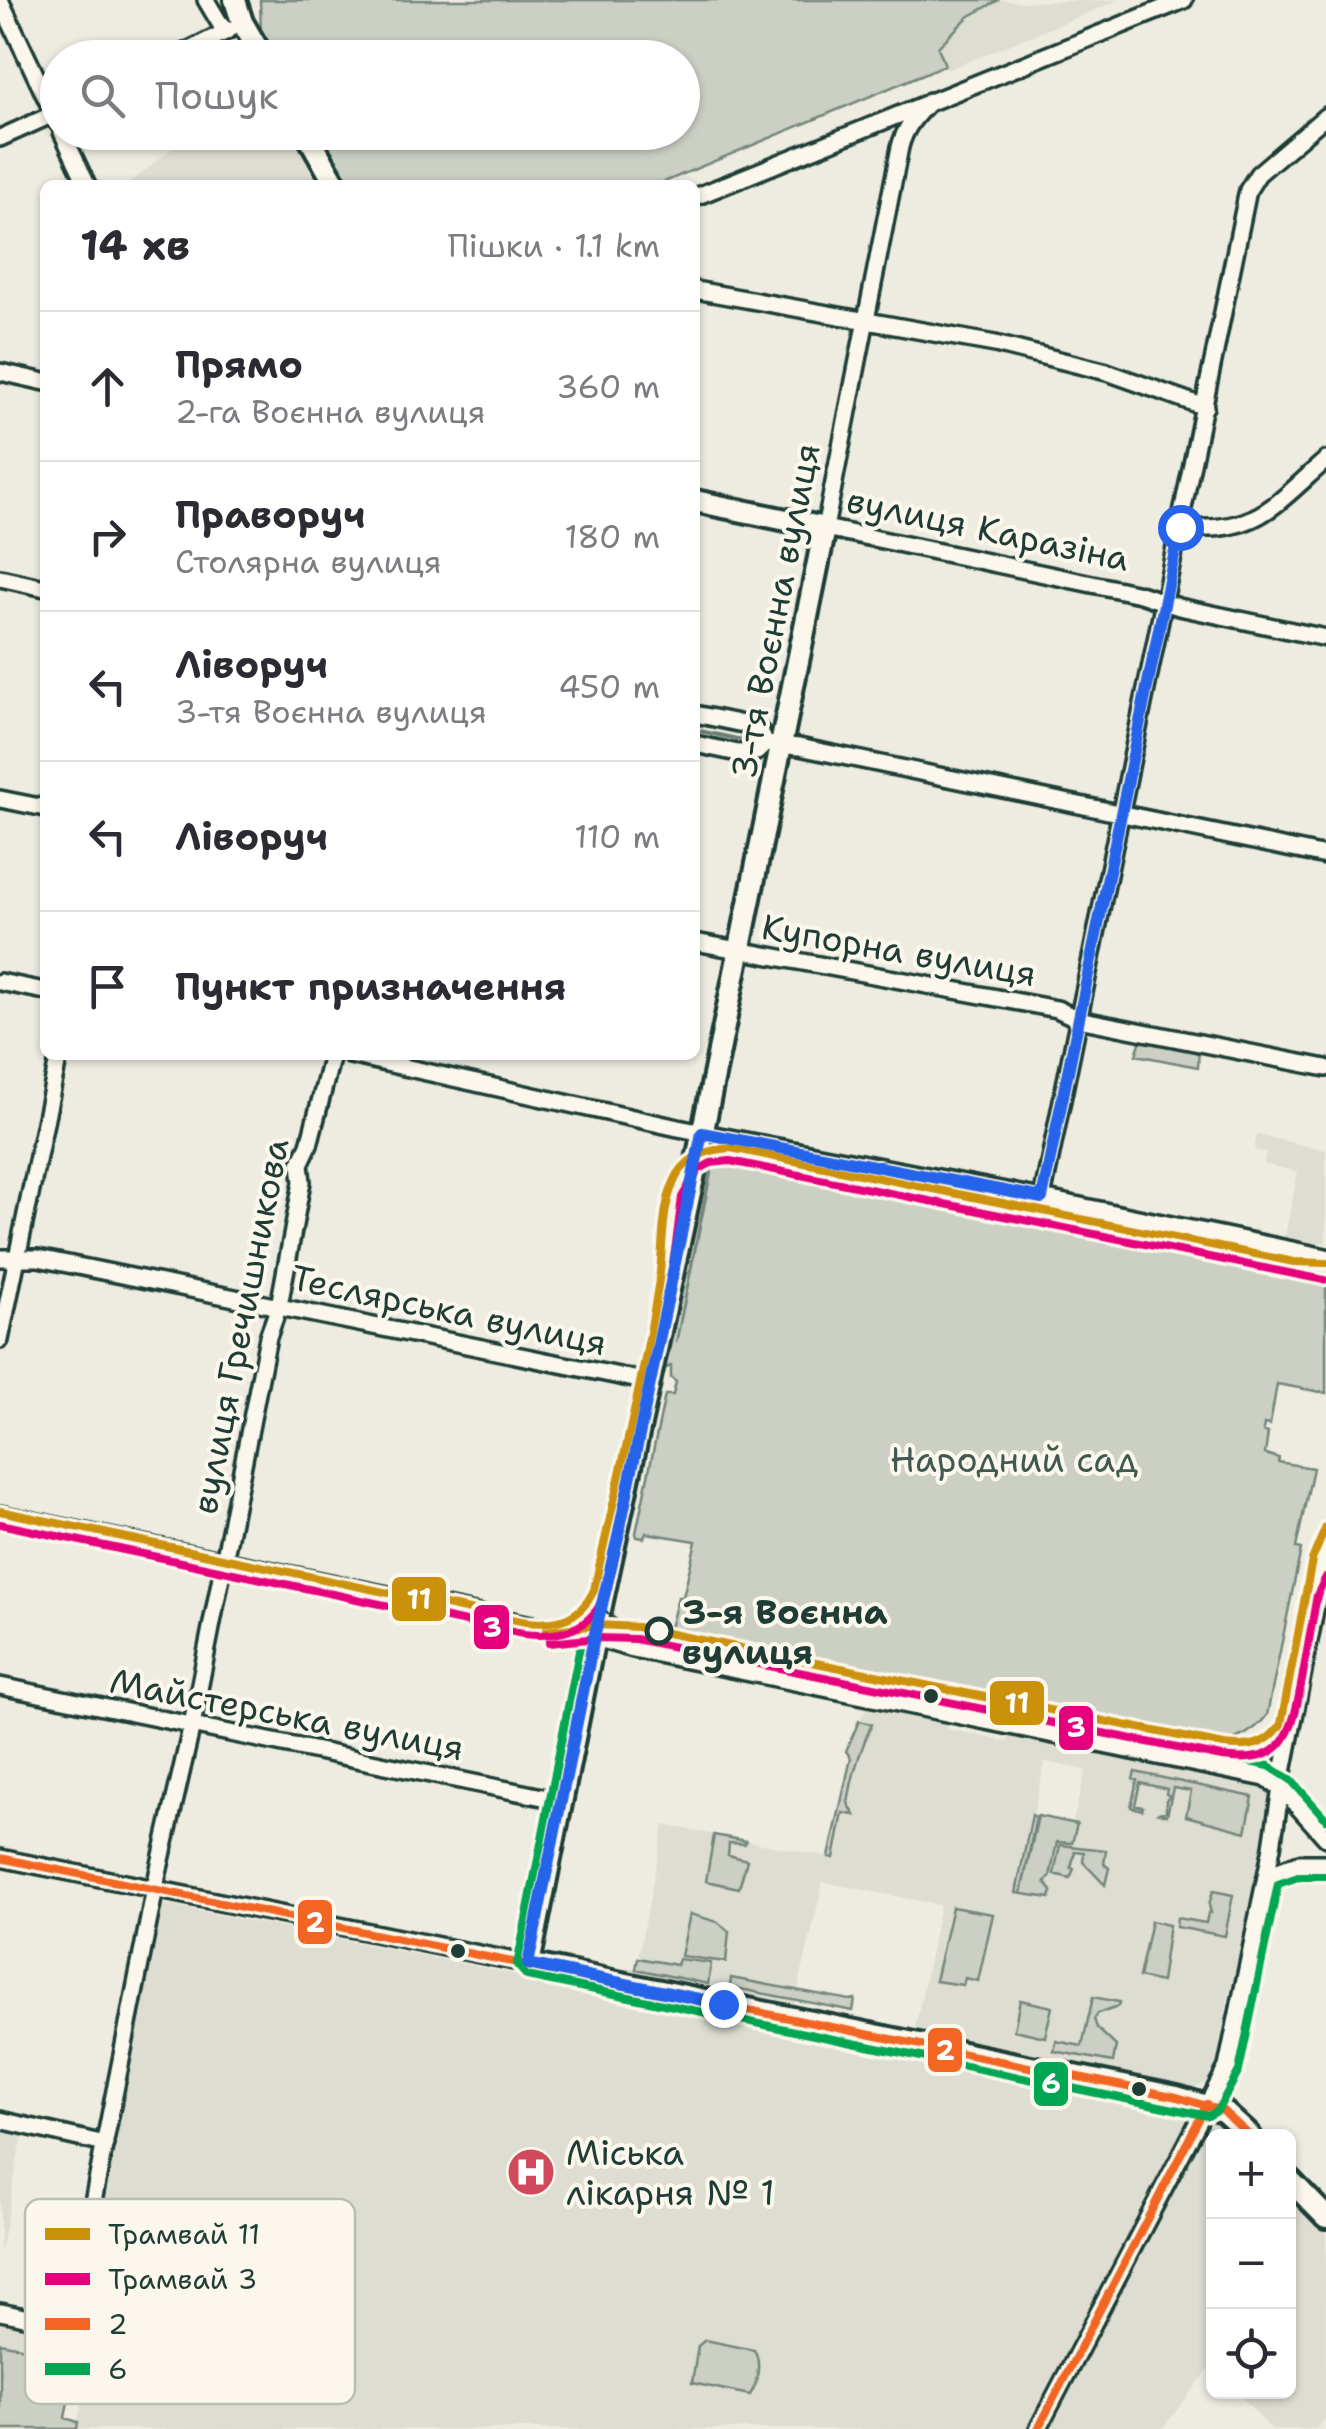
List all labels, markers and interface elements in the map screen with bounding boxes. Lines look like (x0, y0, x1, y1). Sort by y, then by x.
search box (40, 40, 700, 150)
icon: search (75, 68, 130, 123)
text: Пошук (155, 70, 278, 121)
text: 14 хв (80, 217, 190, 273)
text: Пішки · 1.1 km (448, 224, 660, 267)
text: Прямо (175, 339, 303, 390)
icon: ahead (80, 359, 135, 414)
text: 360 m (556, 365, 660, 408)
text: 2-га Воєнна вулиця (175, 390, 486, 433)
street label: 3-тя Воєнна вулиця (719, 439, 831, 783)
street label: вулиця Каразіна (842, 476, 1134, 582)
text: Праворуч (175, 489, 365, 540)
route start (1158, 505, 1204, 551)
icon: right (80, 509, 135, 564)
text: 180 m (564, 515, 660, 558)
text: Столярна вулиця (175, 540, 442, 583)
text: Ліворуч (175, 639, 328, 690)
icon: left (80, 659, 135, 714)
text: 450 m (558, 665, 660, 708)
text: 3-тя Воєнна вулиця (175, 690, 487, 733)
icon: left (80, 809, 135, 864)
text: Ліворуч (175, 811, 328, 862)
text: 110 m (574, 815, 660, 858)
street label: Купорна вулиця (758, 903, 1040, 997)
icon: arrive (80, 959, 135, 1014)
text: Пункт призначення (175, 961, 566, 1012)
street label: вулиця Гречишникова (181, 1134, 300, 1518)
street label: Теслярська вулиця (287, 1254, 611, 1366)
park label: Народний сад (890, 1436, 1138, 1483)
line badge: 11 (390, 1575, 448, 1623)
text: 11 (407, 1580, 431, 1618)
place label: 3-я Воєнна вулиця (682, 1588, 888, 1675)
line badge: 3 (472, 1603, 511, 1651)
text: 3 (482, 1608, 502, 1646)
marker: 3-я Воєнна вулиця (646, 1618, 672, 1644)
street label: Майстерська вулиця (106, 1657, 468, 1771)
line badge: 11 (988, 1679, 1046, 1727)
text: 11 (1005, 1684, 1029, 1722)
unlabelled marker (921, 1686, 941, 1706)
line badge: 3 (1057, 1704, 1095, 1752)
text: 3 (1066, 1708, 1086, 1746)
line badge: 2 (296, 1898, 334, 1946)
text: 2 (305, 1903, 325, 1941)
unlabelled marker (448, 1941, 468, 1961)
route end (701, 1982, 747, 2028)
line badge: 2 (926, 2026, 964, 2074)
text: 2 (935, 2031, 955, 2069)
line badge: 6 (1032, 2060, 1070, 2108)
text: 6 (1041, 2064, 1061, 2102)
unlabelled marker (1129, 2079, 1149, 2099)
place label: Міська лікарня № 1 (566, 2129, 775, 2216)
map controls (1206, 2129, 1296, 2399)
button: + (1206, 2129, 1296, 2219)
hospital icon: Міська лікарня № 1 (505, 2146, 557, 2198)
legend (25, 2199, 355, 2404)
text: Трамвай 11 (108, 2215, 260, 2253)
button: − (1206, 2219, 1296, 2309)
text: Трамвай 3 (108, 2260, 257, 2298)
text: 2 (108, 2305, 128, 2343)
button: locate (1206, 2309, 1296, 2399)
text: 6 (108, 2350, 128, 2388)

